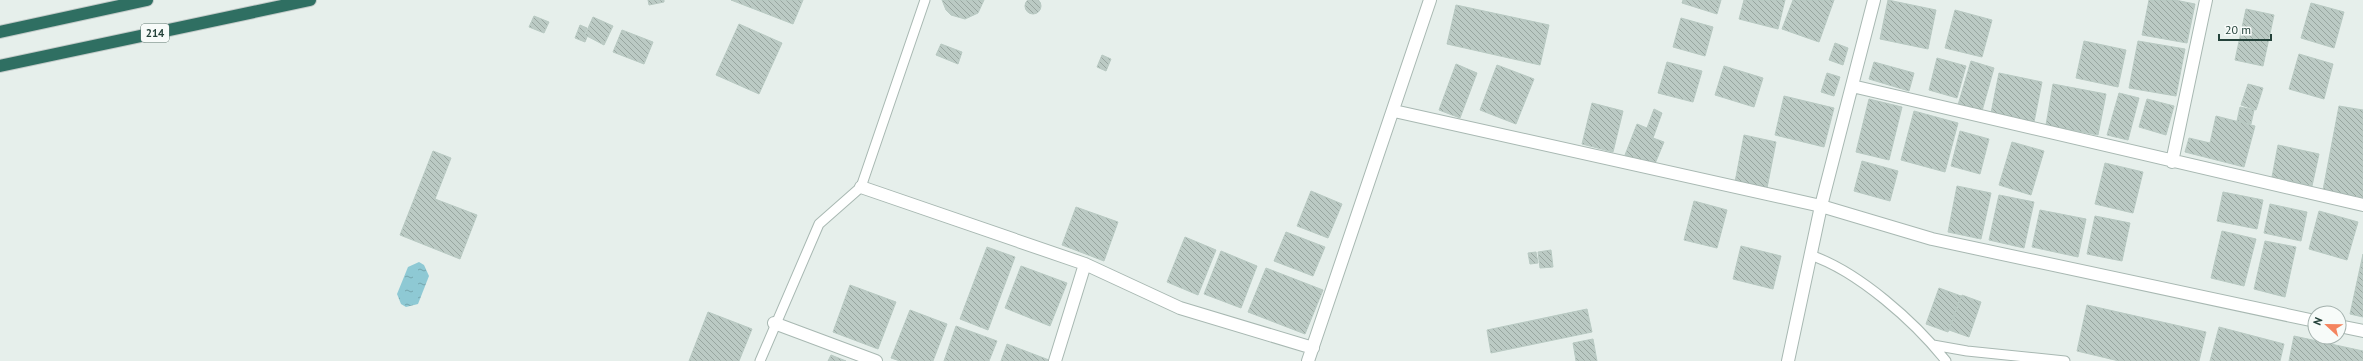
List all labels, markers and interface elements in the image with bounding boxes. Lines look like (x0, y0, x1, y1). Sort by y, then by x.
scale bar (2219, 16, 2271, 42)
text: 20 m (2225, 22, 2251, 37)
road number: 214 (141, 24, 169, 42)
north arrow (2307, 305, 2347, 345)
text: N (2310, 315, 2326, 327)

